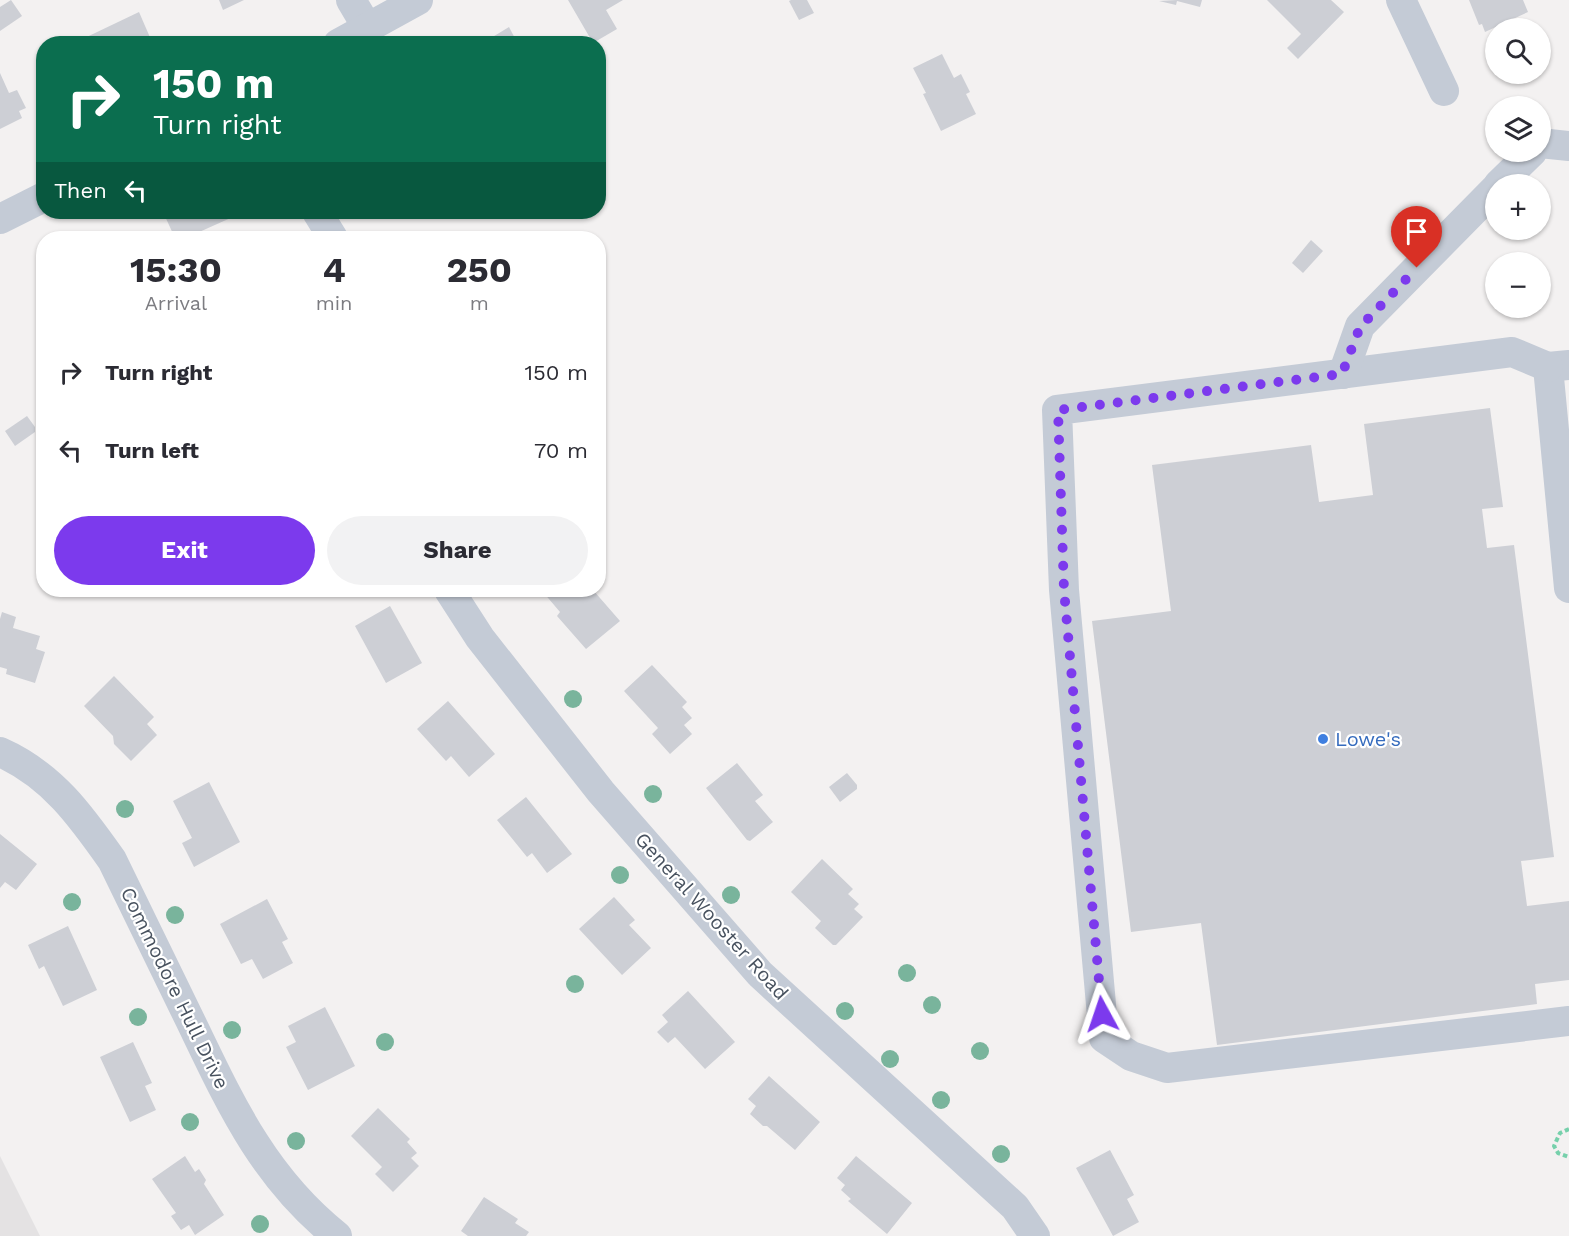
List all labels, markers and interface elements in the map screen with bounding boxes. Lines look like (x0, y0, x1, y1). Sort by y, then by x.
map controls (1485, 18, 1551, 318)
button: search (1485, 18, 1551, 84)
text: 150 m (153, 59, 274, 108)
icon: right (54, 60, 132, 138)
button: layers (1485, 96, 1551, 162)
text: Turn right (153, 109, 282, 141)
icon: left (119, 174, 152, 207)
button: + (1485, 174, 1551, 240)
text: Then (54, 178, 107, 203)
pin (1391, 206, 1442, 268)
icon: arrive (1400, 215, 1433, 248)
text: 15:30 (130, 249, 222, 291)
text: 4 (322, 249, 346, 291)
text: 250 (446, 249, 512, 291)
button: − (1485, 252, 1551, 318)
text: Arrival (145, 291, 207, 315)
text: min (316, 291, 353, 315)
text: m (470, 291, 489, 315)
icon: right (54, 356, 87, 389)
text: Turn right (105, 360, 212, 385)
text: 150 m (524, 360, 588, 385)
icon: left (54, 434, 87, 467)
text: Turn left (105, 438, 199, 463)
text: 70 m (534, 438, 588, 463)
button: Exit (54, 516, 315, 585)
button: Share (327, 516, 588, 585)
place label: Lowe's (1335, 727, 1401, 751)
marker: Lowe's (1316, 732, 1330, 746)
street label: General Wooster Road (630, 827, 794, 1005)
street label: Commodore Hull Drive (116, 883, 234, 1093)
position arrow (1070, 982, 1134, 1046)

